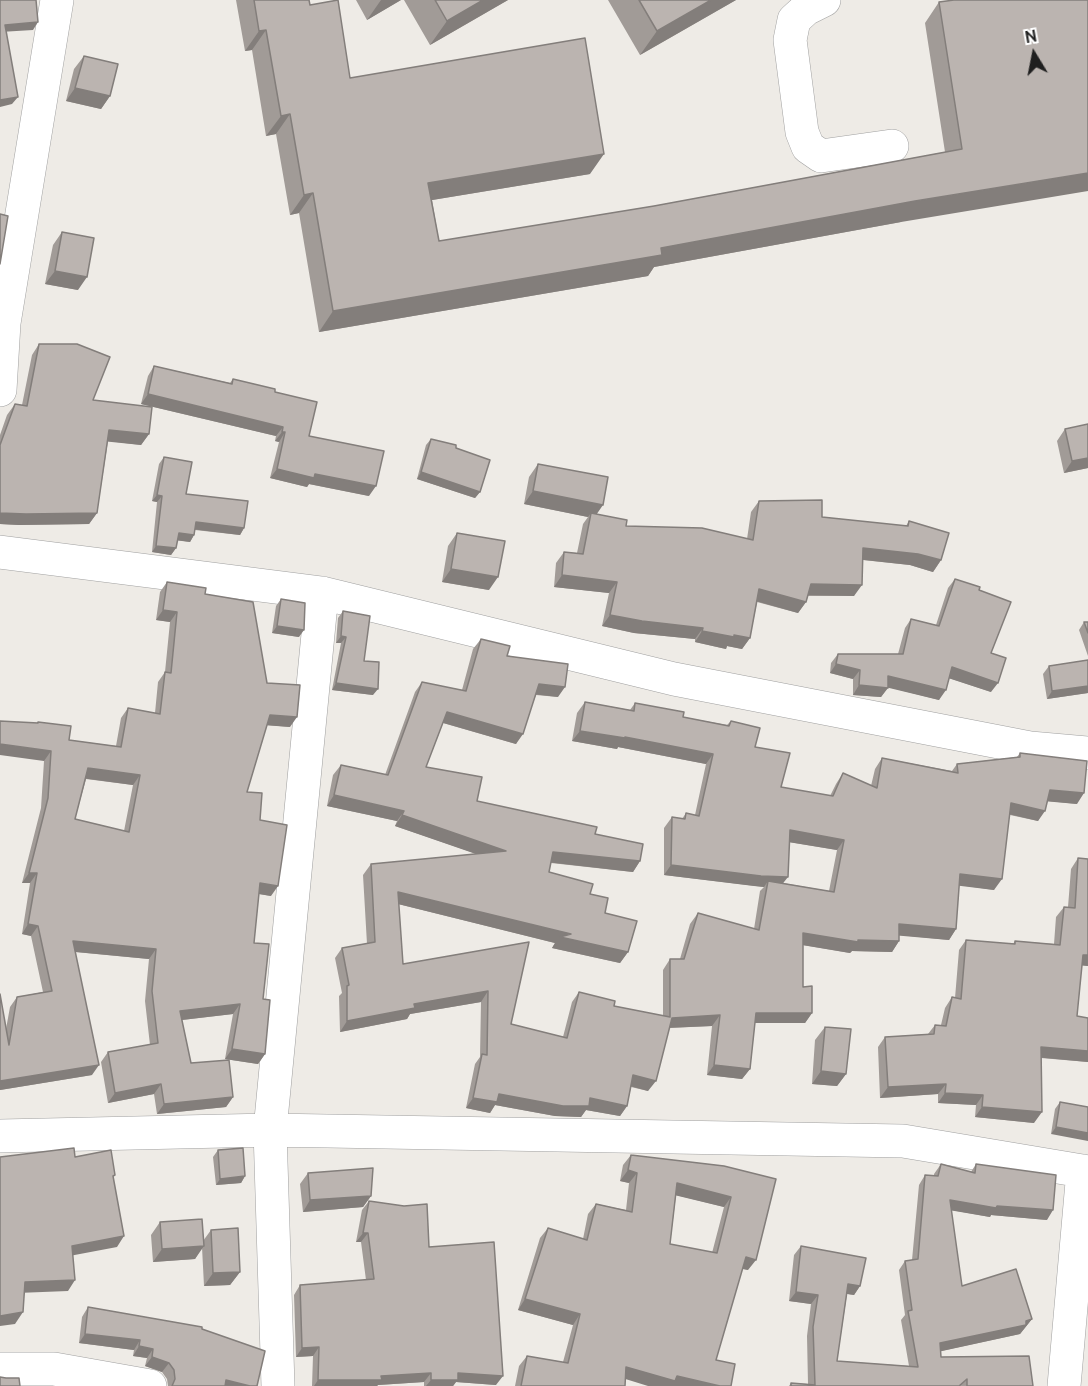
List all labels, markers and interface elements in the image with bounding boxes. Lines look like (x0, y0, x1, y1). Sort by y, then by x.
north arrow (1004, 24, 1064, 84)
text: N (1023, 26, 1038, 46)

